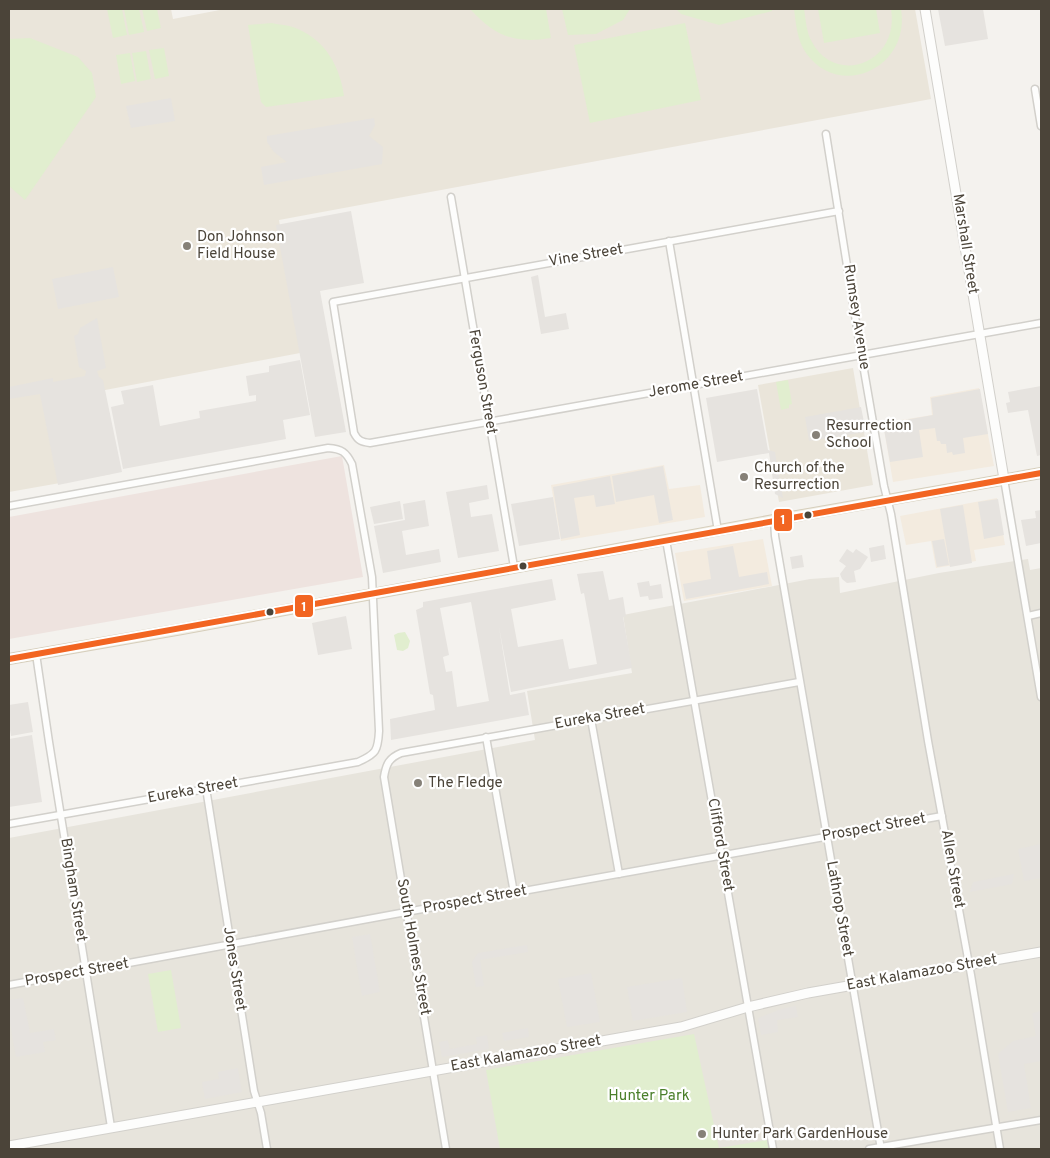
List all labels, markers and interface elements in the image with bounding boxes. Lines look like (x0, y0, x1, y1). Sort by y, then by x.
street label: Marshall Street (948, 192, 982, 296)
place label: Don Johnson Field House (197, 228, 285, 264)
marker: Don Johnson Field House (181, 240, 193, 252)
street label: Vine Street (547, 240, 625, 272)
street label: Rumsey Avenue (838, 263, 874, 371)
street label: Ferguson Street (463, 328, 501, 436)
street label: Jerome Street (647, 367, 745, 403)
place label: Resurrection School (826, 417, 912, 453)
marker: Resurrection School (810, 429, 822, 441)
place label: Church of the Resurrection (754, 459, 845, 495)
marker: Church of the Resurrection (738, 471, 750, 483)
line badge: 1 (773, 508, 793, 532)
unlabelled marker (803, 510, 813, 520)
text: 1 (780, 512, 786, 529)
unlabelled marker (518, 561, 528, 571)
line badge: 1 (294, 594, 314, 618)
text: 1 (301, 599, 307, 616)
unlabelled marker (265, 607, 275, 617)
street label: Eureka Street (553, 700, 647, 734)
street label: Eureka Street (146, 774, 240, 808)
place label: The Fledge (428, 774, 503, 793)
marker: The Fledge (412, 777, 424, 789)
street label: Clifford Street (702, 797, 738, 893)
street label: Prospect Street (821, 810, 927, 846)
street label: Allen Street (936, 828, 968, 910)
street label: Bingham Street (55, 837, 91, 943)
street label: Lathrop Street (821, 860, 857, 958)
street label: South Holmes Street (392, 877, 434, 1017)
street label: Prospect Street (422, 882, 528, 918)
street label: Jones Street (218, 926, 250, 1012)
street label: East Kalamazoo Street (845, 950, 999, 996)
street label: Prospect Street (24, 955, 130, 991)
street label: East Kalamazoo Street (449, 1031, 603, 1077)
park label: Hunter Park (608, 1087, 690, 1106)
place label: Hunter Park GardenHouse (712, 1125, 888, 1144)
marker: Hunter Park GardenHouse (696, 1128, 708, 1140)

